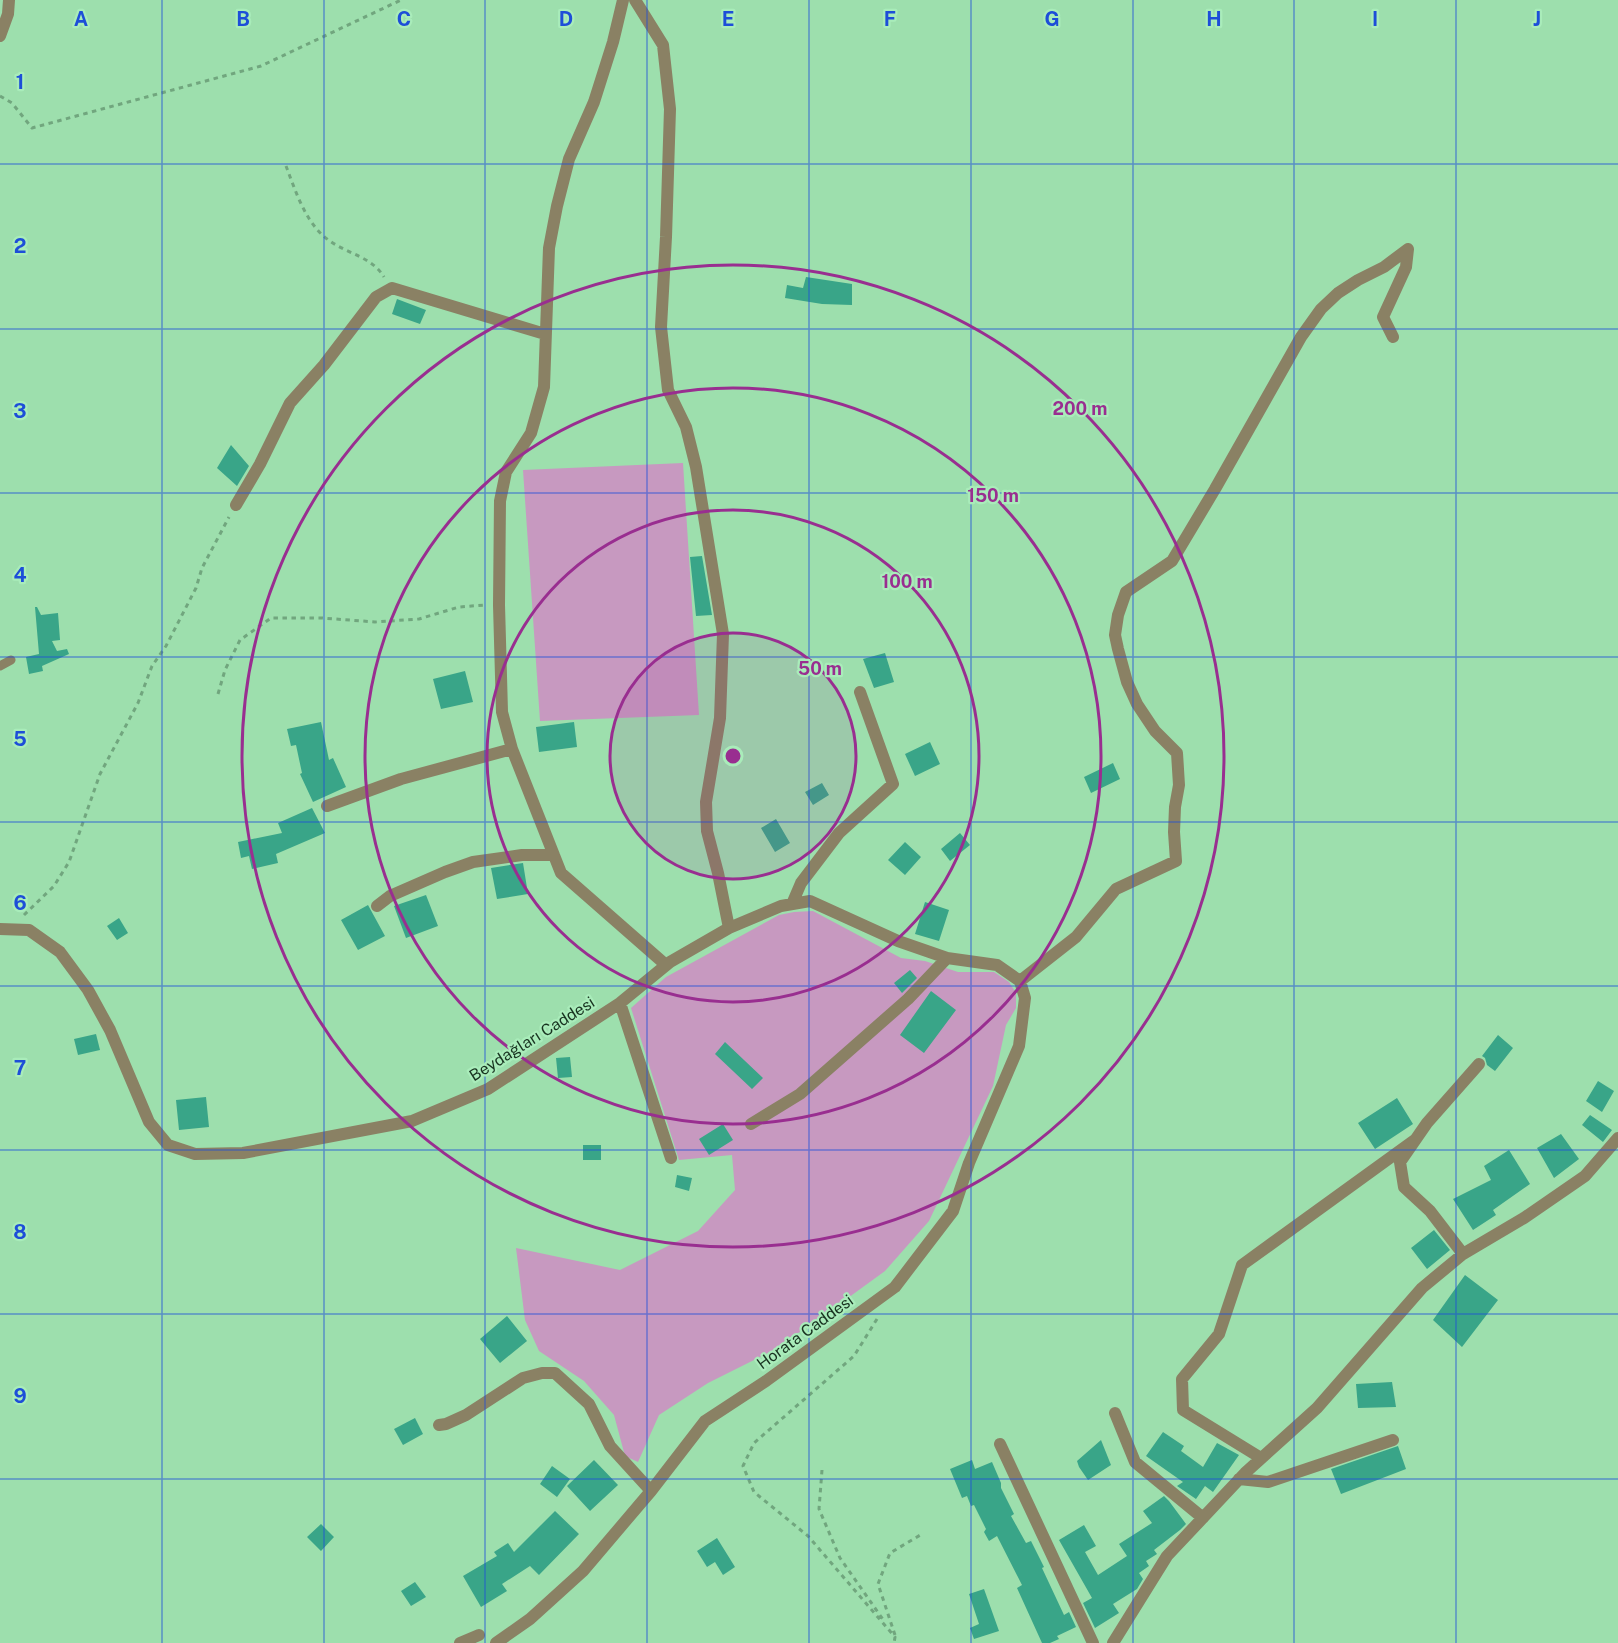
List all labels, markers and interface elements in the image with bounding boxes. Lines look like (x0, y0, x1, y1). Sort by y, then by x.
text: A (74, 7, 88, 31)
text: B (236, 7, 250, 31)
text: C (397, 7, 411, 31)
text: D (559, 7, 573, 31)
text: E (722, 7, 734, 31)
text: F (884, 7, 896, 31)
text: G (1044, 7, 1060, 31)
text: H (1206, 7, 1222, 31)
text: I (1372, 7, 1378, 31)
text: J (1533, 7, 1541, 31)
text: 1 (16, 70, 24, 94)
text: 2 (14, 234, 26, 258)
text: 200 m (1053, 398, 1107, 419)
text: 3 (13, 399, 27, 423)
text: 150 m (967, 485, 1019, 506)
text: 4 (13, 563, 27, 587)
text: 100 m (881, 571, 933, 592)
text: 50 m (798, 658, 842, 679)
text: 5 (13, 727, 27, 751)
centre of rings (723, 746, 743, 766)
text: 6 (13, 891, 27, 915)
street label: Beydağları Caddesi (466, 993, 598, 1085)
text: 7 (14, 1056, 26, 1080)
text: 8 (13, 1220, 27, 1244)
street label: Horata Caddesi (753, 1291, 857, 1373)
text: 9 (13, 1384, 27, 1408)

